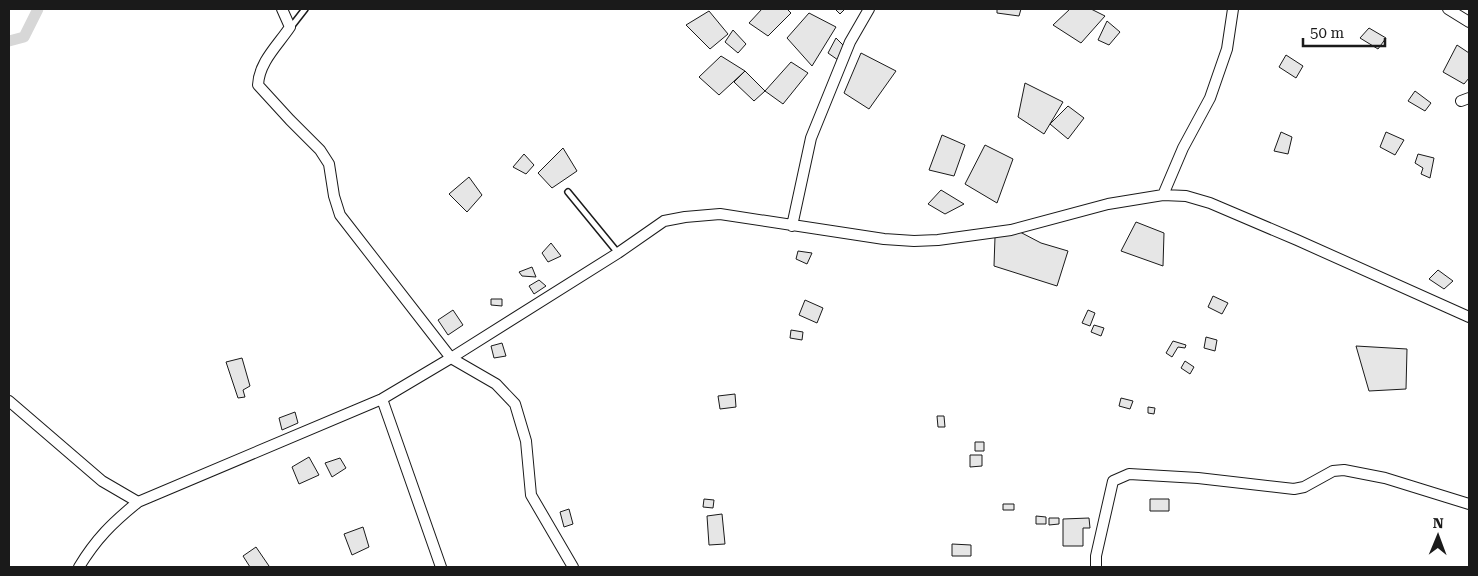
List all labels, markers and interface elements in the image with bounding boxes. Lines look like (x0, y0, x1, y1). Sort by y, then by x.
scale bar (1303, 15, 1386, 47)
text: 50 m (1310, 24, 1345, 42)
north arrow (1413, 511, 1463, 561)
text: N (1433, 515, 1444, 531)

